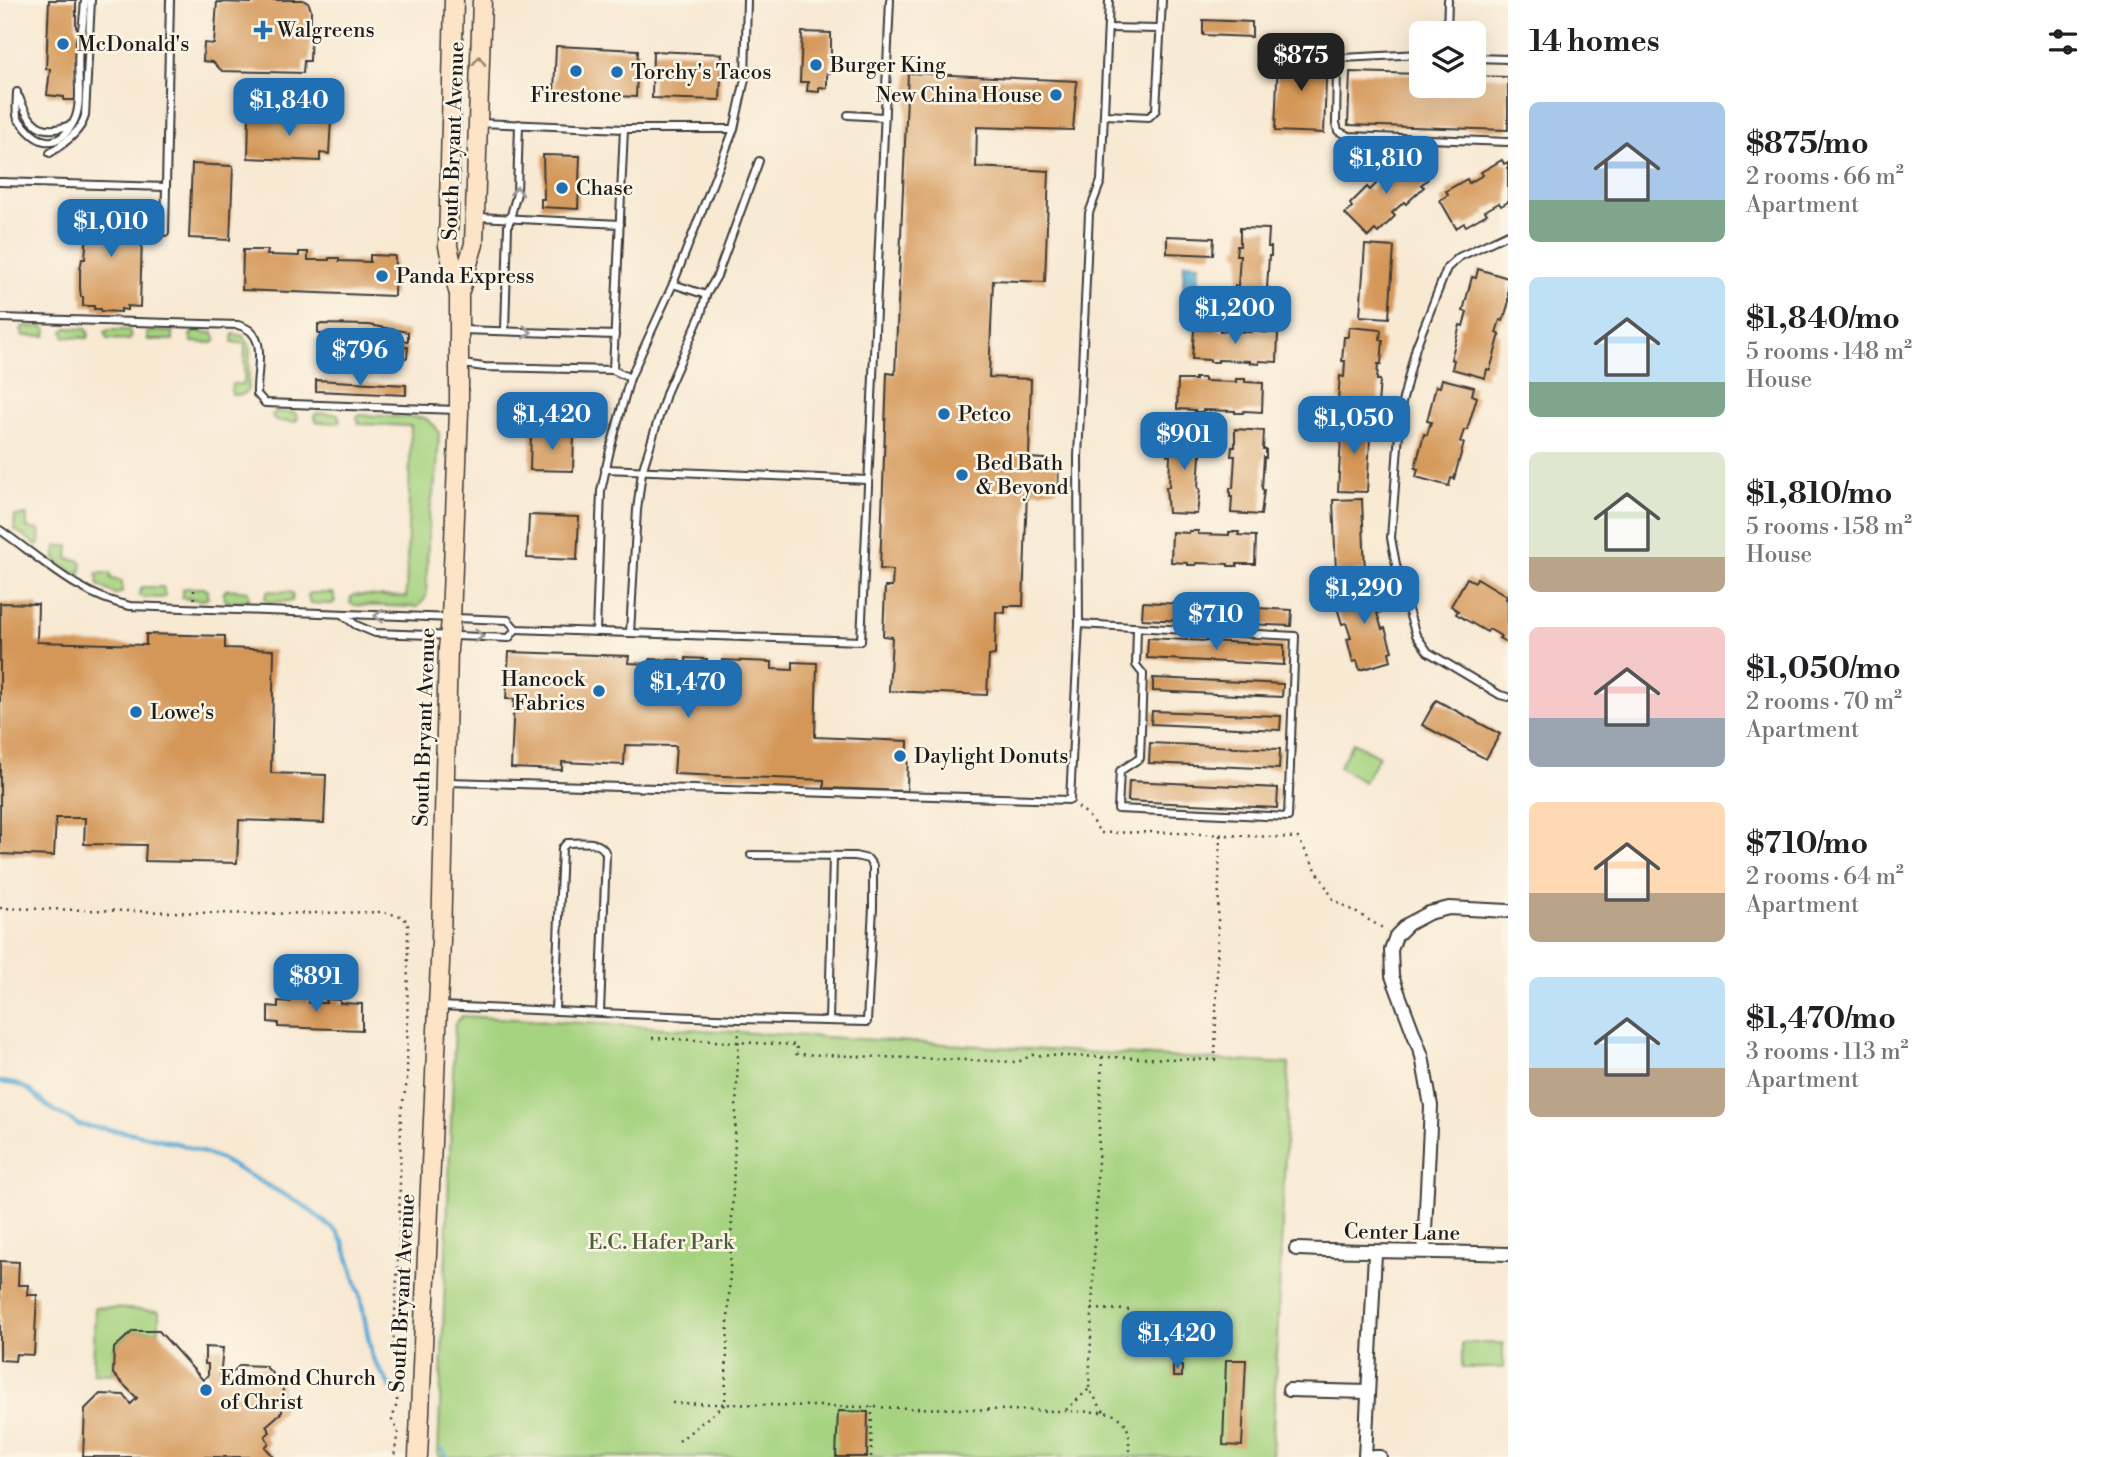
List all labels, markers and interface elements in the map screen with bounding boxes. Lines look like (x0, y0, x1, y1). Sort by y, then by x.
place label: Walgreens (276, 18, 375, 44)
map controls (1409, 21, 1486, 98)
button: layers (1409, 21, 1486, 98)
marker: Walgreens (255, 22, 271, 38)
text: 14 homes (1529, 23, 1660, 61)
icon: filters (2044, 23, 2082, 61)
place label: McDonald's (77, 32, 189, 58)
pin: $875 (1260, 34, 1342, 93)
marker: McDonald's (55, 36, 71, 52)
street label: South Bryant Avenue (438, 41, 470, 241)
text: $875 (1273, 42, 1329, 70)
place label: Burger King (829, 53, 946, 79)
one-way arrow (472, 56, 487, 67)
marker: Burger King (808, 57, 824, 73)
place label: Torchy's Tacos (631, 60, 772, 86)
marker: Firestone (568, 63, 584, 79)
marker: Torchy's Tacos (609, 64, 625, 80)
pin: $1,840 (232, 78, 346, 138)
place label: Firestone (530, 83, 622, 109)
place label: New China House (876, 83, 1042, 109)
text: $1,840 (249, 87, 329, 115)
marker: New China House (1048, 87, 1064, 103)
text: $875/mo (1746, 125, 1869, 163)
icon: home (1585, 130, 1669, 214)
pin: $1,810 (1329, 136, 1443, 196)
text: $1,810 (1349, 145, 1423, 173)
text: 2 rooms · 66 m² (1746, 163, 1904, 191)
place label: Chase (576, 176, 633, 202)
marker: Chase (554, 180, 570, 196)
one-way arrow (509, 185, 524, 196)
text: Apartment (1746, 191, 1859, 219)
pin: $1,010 (54, 200, 168, 259)
text: $1,010 (73, 208, 149, 236)
place label: Panda Express (396, 264, 534, 290)
marker: Panda Express (374, 268, 390, 284)
pin: $1,200 (1178, 286, 1292, 346)
text: $1,200 (1195, 295, 1275, 323)
text: $1,840/mo (1746, 300, 1900, 338)
icon: home (1585, 305, 1669, 389)
one-way arrow (522, 324, 533, 339)
pin: $796 (319, 328, 401, 388)
text: $796 (332, 337, 388, 365)
text: 5 rooms · 148 m² (1746, 338, 1912, 366)
text: House (1746, 366, 1812, 394)
pin: $1,420 (495, 392, 609, 452)
pin: $1,050 (1297, 396, 1411, 456)
text: $1,420 (513, 401, 591, 429)
place label: Petco (958, 402, 1011, 428)
text: $1,050 (1314, 405, 1394, 433)
marker: Petco (936, 406, 952, 422)
pin: $901 (1143, 412, 1225, 472)
text: $901 (1156, 421, 1212, 449)
place label: Bed Bath & Beyond (975, 451, 1069, 501)
marker: Bed Bath & Beyond (954, 467, 970, 483)
text: $1,810/mo (1746, 475, 1892, 513)
icon: home (1585, 480, 1669, 564)
text: 5 rooms · 158 m² (1746, 513, 1912, 541)
text: House (1746, 541, 1812, 569)
pin: $1,290 (1307, 566, 1421, 626)
text: $1,290 (1325, 575, 1403, 603)
pin: $710 (1175, 592, 1257, 652)
text: $710 (1189, 601, 1243, 629)
one-way arrow (373, 608, 384, 624)
street label: South Bryant Avenue (409, 627, 441, 827)
one-way arrow (474, 628, 485, 643)
text: $1,050/mo (1746, 650, 1901, 688)
icon: home (1585, 655, 1669, 739)
pin: $1,470 (631, 660, 745, 720)
place label: Hancock Fabrics (501, 667, 586, 717)
text: $1,470 (650, 669, 726, 697)
marker: Hancock Fabrics (591, 683, 607, 699)
text: 2 rooms · 70 m² (1746, 688, 1902, 716)
place label: Lowe's (150, 700, 214, 726)
marker: Lowe's (128, 704, 144, 720)
text: Apartment (1746, 716, 1859, 744)
place label: Daylight Donuts (914, 744, 1069, 770)
marker: Daylight Donuts (892, 748, 908, 764)
text: $710/mo (1746, 825, 1868, 863)
icon: home (1585, 830, 1669, 914)
text: 2 rooms · 64 m² (1746, 863, 1904, 891)
text: Apartment (1746, 891, 1859, 919)
pin: $891 (275, 954, 357, 1014)
text: $891 (289, 963, 343, 991)
text: $1,470/mo (1746, 1000, 1896, 1038)
icon: home (1585, 1005, 1669, 1089)
text: 3 rooms · 113 m² (1746, 1038, 1909, 1066)
text: Apartment (1746, 1066, 1859, 1094)
street label: South Bryant Avenue (385, 1193, 421, 1393)
street label: Center Lane (1344, 1219, 1460, 1247)
park label: E.C. Hafer Park (588, 1230, 735, 1256)
pin: $1,420 (1120, 1312, 1234, 1371)
text: $1,420 (1138, 1320, 1216, 1348)
place label: Edmond Church of Christ (220, 1366, 377, 1416)
marker: Edmond Church of Christ (198, 1382, 214, 1398)

